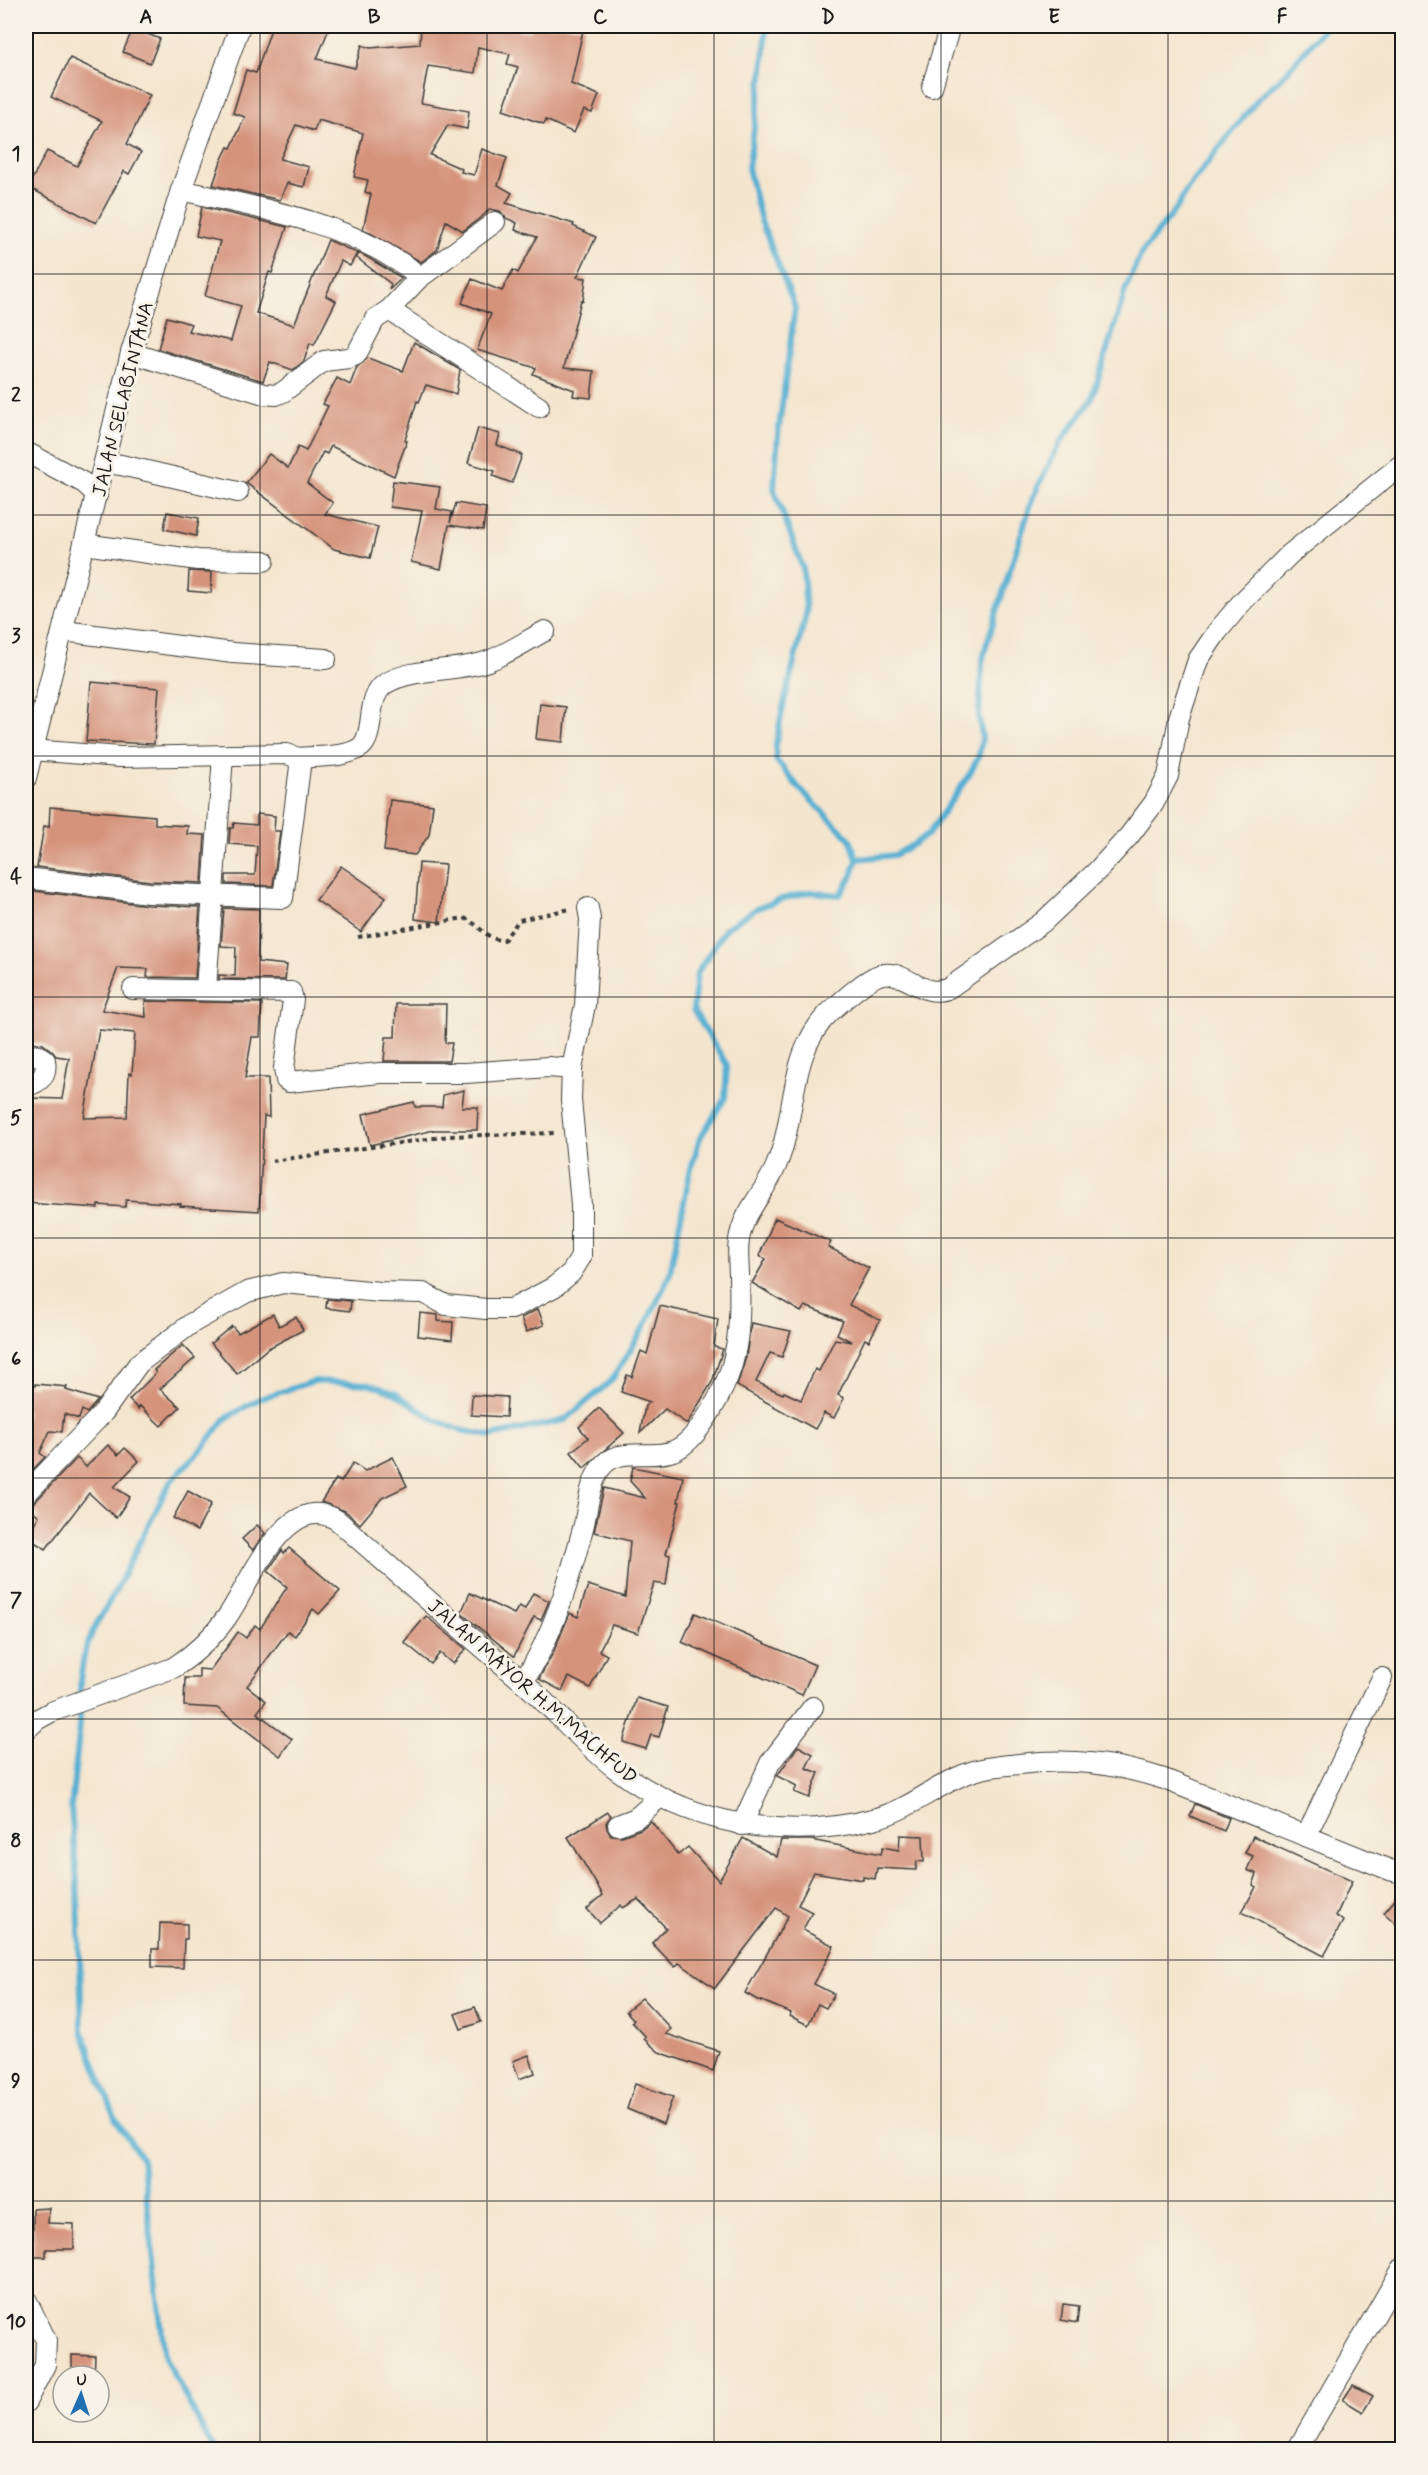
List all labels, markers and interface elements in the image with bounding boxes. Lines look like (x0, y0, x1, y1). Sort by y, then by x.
text: A (139, 4, 153, 31)
text: B (368, 4, 381, 31)
text: C (593, 4, 608, 31)
text: D (821, 4, 835, 31)
text: E (1048, 4, 1060, 31)
text: F (1277, 4, 1288, 31)
text: 1 (12, 141, 20, 168)
street label: JALAN SELABINTANA (86, 299, 161, 500)
text: 2 (11, 382, 21, 409)
text: 3 (11, 623, 21, 650)
text: 4 (10, 864, 22, 891)
text: 5 (10, 1105, 22, 1132)
text: 6 (11, 1346, 21, 1373)
text: 7 (10, 1587, 22, 1614)
street label: JALAN MAYOR H.M.MACHFUD (421, 1593, 643, 1791)
text: 8 (10, 1828, 22, 1855)
text: 9 (11, 2068, 21, 2095)
text: 10 (6, 2309, 26, 2336)
north arrow (51, 2364, 111, 2424)
text: U (76, 2370, 87, 2391)

